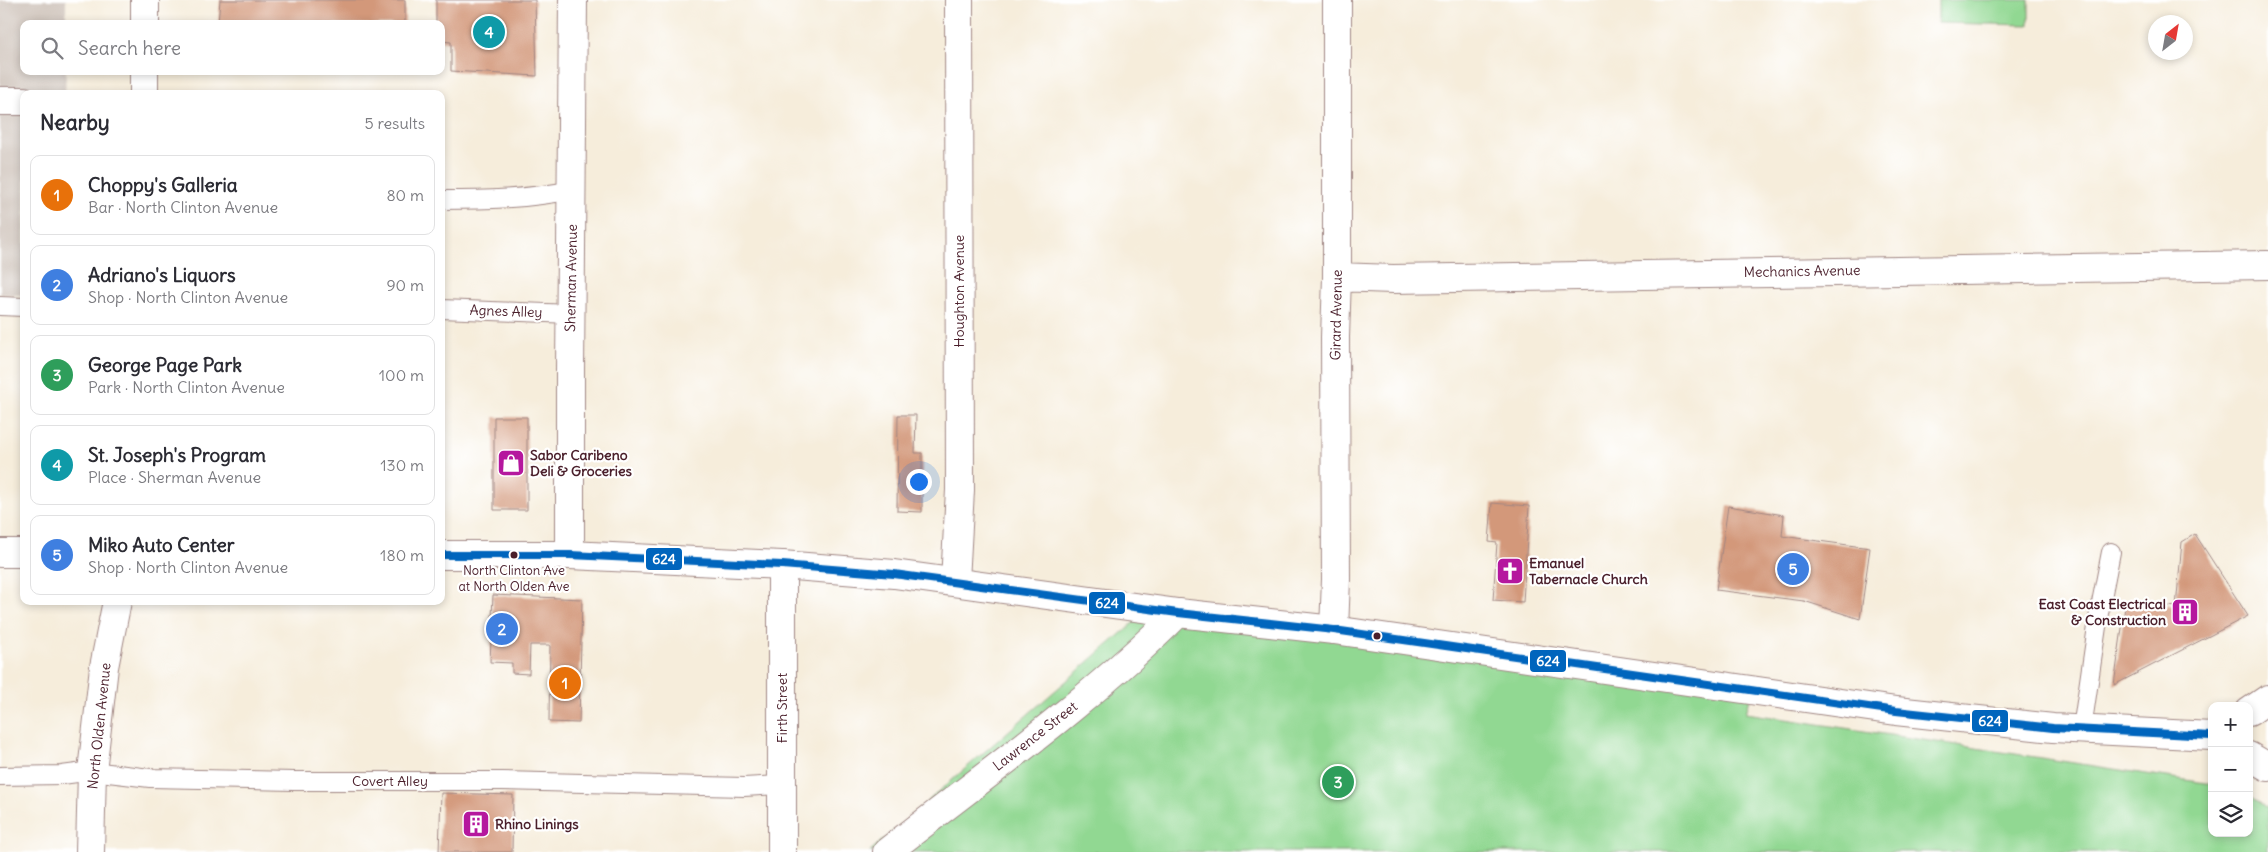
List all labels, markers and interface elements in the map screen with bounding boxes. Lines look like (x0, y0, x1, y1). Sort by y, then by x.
pin: 4 (473, 13, 505, 51)
north arrow (2148, 15, 2193, 60)
search box (20, 20, 445, 75)
icon: search (38, 34, 66, 62)
text: Search here (78, 36, 181, 60)
text: Nearby (40, 109, 110, 136)
text: 5 results (364, 113, 425, 133)
text: Choppy's Galleria (88, 173, 238, 197)
text: 1 (54, 185, 60, 205)
text: 80 m (386, 185, 424, 205)
text: Bar · North Clinton Avenue (88, 197, 278, 217)
street label: Sherman Avenue (561, 224, 581, 332)
street label: Houghton Avenue (950, 235, 968, 347)
street label: Mechanics Avenue (1743, 261, 1861, 281)
text: Adriano's Liquors (88, 263, 236, 287)
street label: Girard Avenue (1326, 269, 1346, 361)
text: 2 (53, 275, 61, 295)
text: 90 m (386, 275, 424, 295)
text: Shop · North Clinton Avenue (88, 287, 288, 307)
street label: Agnes Alley (469, 301, 543, 321)
text: George Page Park (88, 353, 242, 377)
text: 3 (52, 365, 62, 385)
text: 100 m (379, 365, 424, 385)
text: Park · North Clinton Avenue (88, 377, 285, 397)
text: St. Joseph's Program (88, 443, 266, 467)
place label: Sabor Caribeno Deli & Groceries (530, 446, 632, 480)
shop icon: Sabor Caribeno Deli & Groceries (496, 448, 526, 478)
text: 4 (52, 455, 62, 475)
text: 130 m (380, 455, 424, 475)
text: Place · Sherman Avenue (88, 467, 261, 487)
your location (906, 469, 932, 495)
text: Miko Auto Center (88, 533, 235, 557)
text: 5 (52, 545, 62, 565)
text: 180 m (380, 545, 424, 565)
line badge: 624 (645, 547, 683, 571)
marker: North Clinton Ave at North Olden Ave (509, 550, 519, 560)
text: 624 (652, 550, 676, 568)
pin: 5 (1777, 550, 1809, 588)
place label: Emanuel Tabernacle Church (1529, 554, 1648, 588)
church icon: Emanuel Tabernacle Church (1495, 556, 1525, 586)
text: Shop · North Clinton Avenue (88, 557, 288, 577)
place label: North Clinton Ave at North Olden Ave (458, 562, 570, 595)
line badge: 624 (1088, 591, 1126, 615)
text: 624 (1095, 594, 1119, 612)
place label: East Coast Electrical & Construction (2038, 595, 2166, 629)
building icon: East Coast Electrical & Construction (2170, 597, 2200, 627)
pin: 2 (486, 610, 518, 648)
unlabelled marker (1372, 631, 1382, 641)
line badge: 624 (1529, 649, 1567, 673)
text: 624 (1536, 652, 1560, 670)
street label: North Olden Avenue (83, 662, 115, 790)
pin: 1 (549, 664, 581, 702)
street label: Firth Street (773, 673, 791, 743)
street label: Lawrence Street (989, 697, 1081, 775)
map controls (2208, 702, 2253, 837)
button: + (2208, 702, 2253, 747)
line badge: 624 (1971, 709, 2009, 733)
text: 624 (1978, 712, 2002, 730)
button: − (2208, 747, 2253, 792)
pin: 3 (1322, 763, 1354, 801)
street label: Covert Alley (352, 772, 428, 790)
button: layers (2208, 792, 2253, 837)
building icon: Rhino Linings (461, 809, 491, 839)
place label: Rhino Linings (495, 815, 579, 833)

